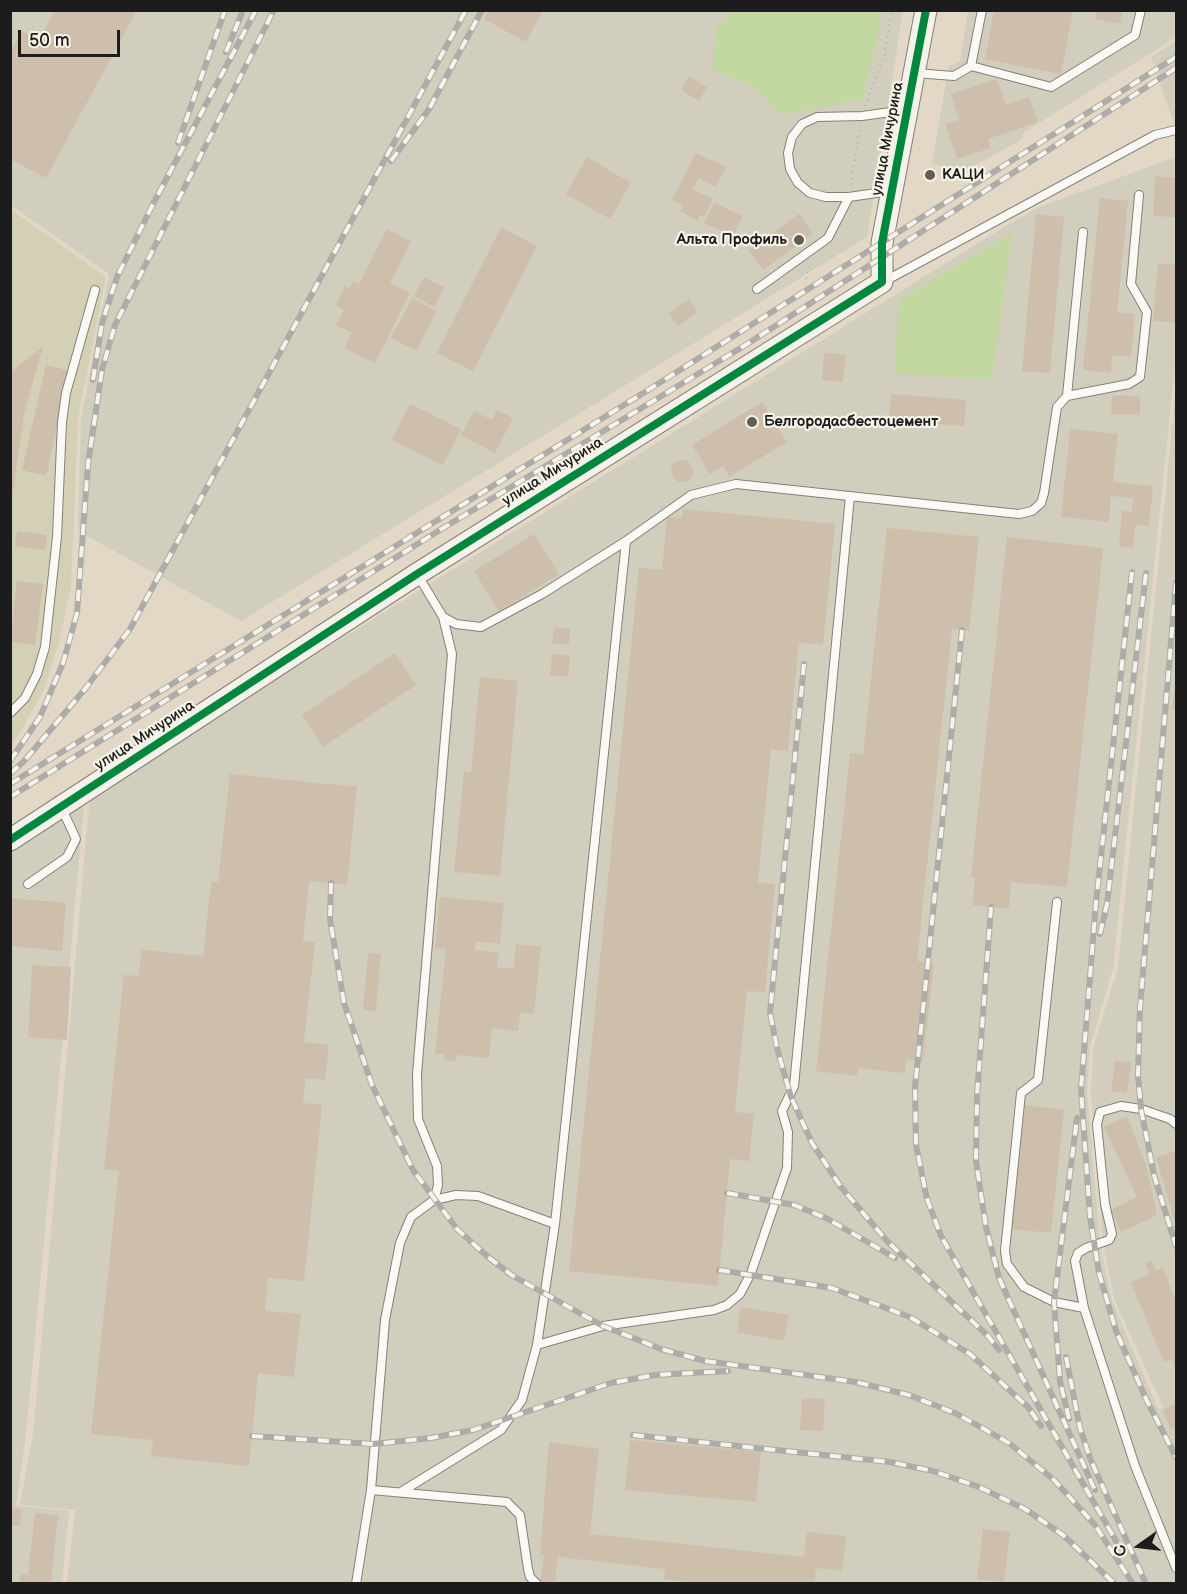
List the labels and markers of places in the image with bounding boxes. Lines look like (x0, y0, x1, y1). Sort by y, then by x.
place label: КАЦИ (942, 166, 984, 184)
marker: КАЦИ (923, 168, 937, 182)
place label: Альта Профиль (677, 231, 787, 249)
marker: Альта Профиль (792, 233, 806, 247)
place label: Белгородасбестоцемент (764, 413, 938, 431)
marker: Белгородасбестоцемент (745, 415, 759, 429)

